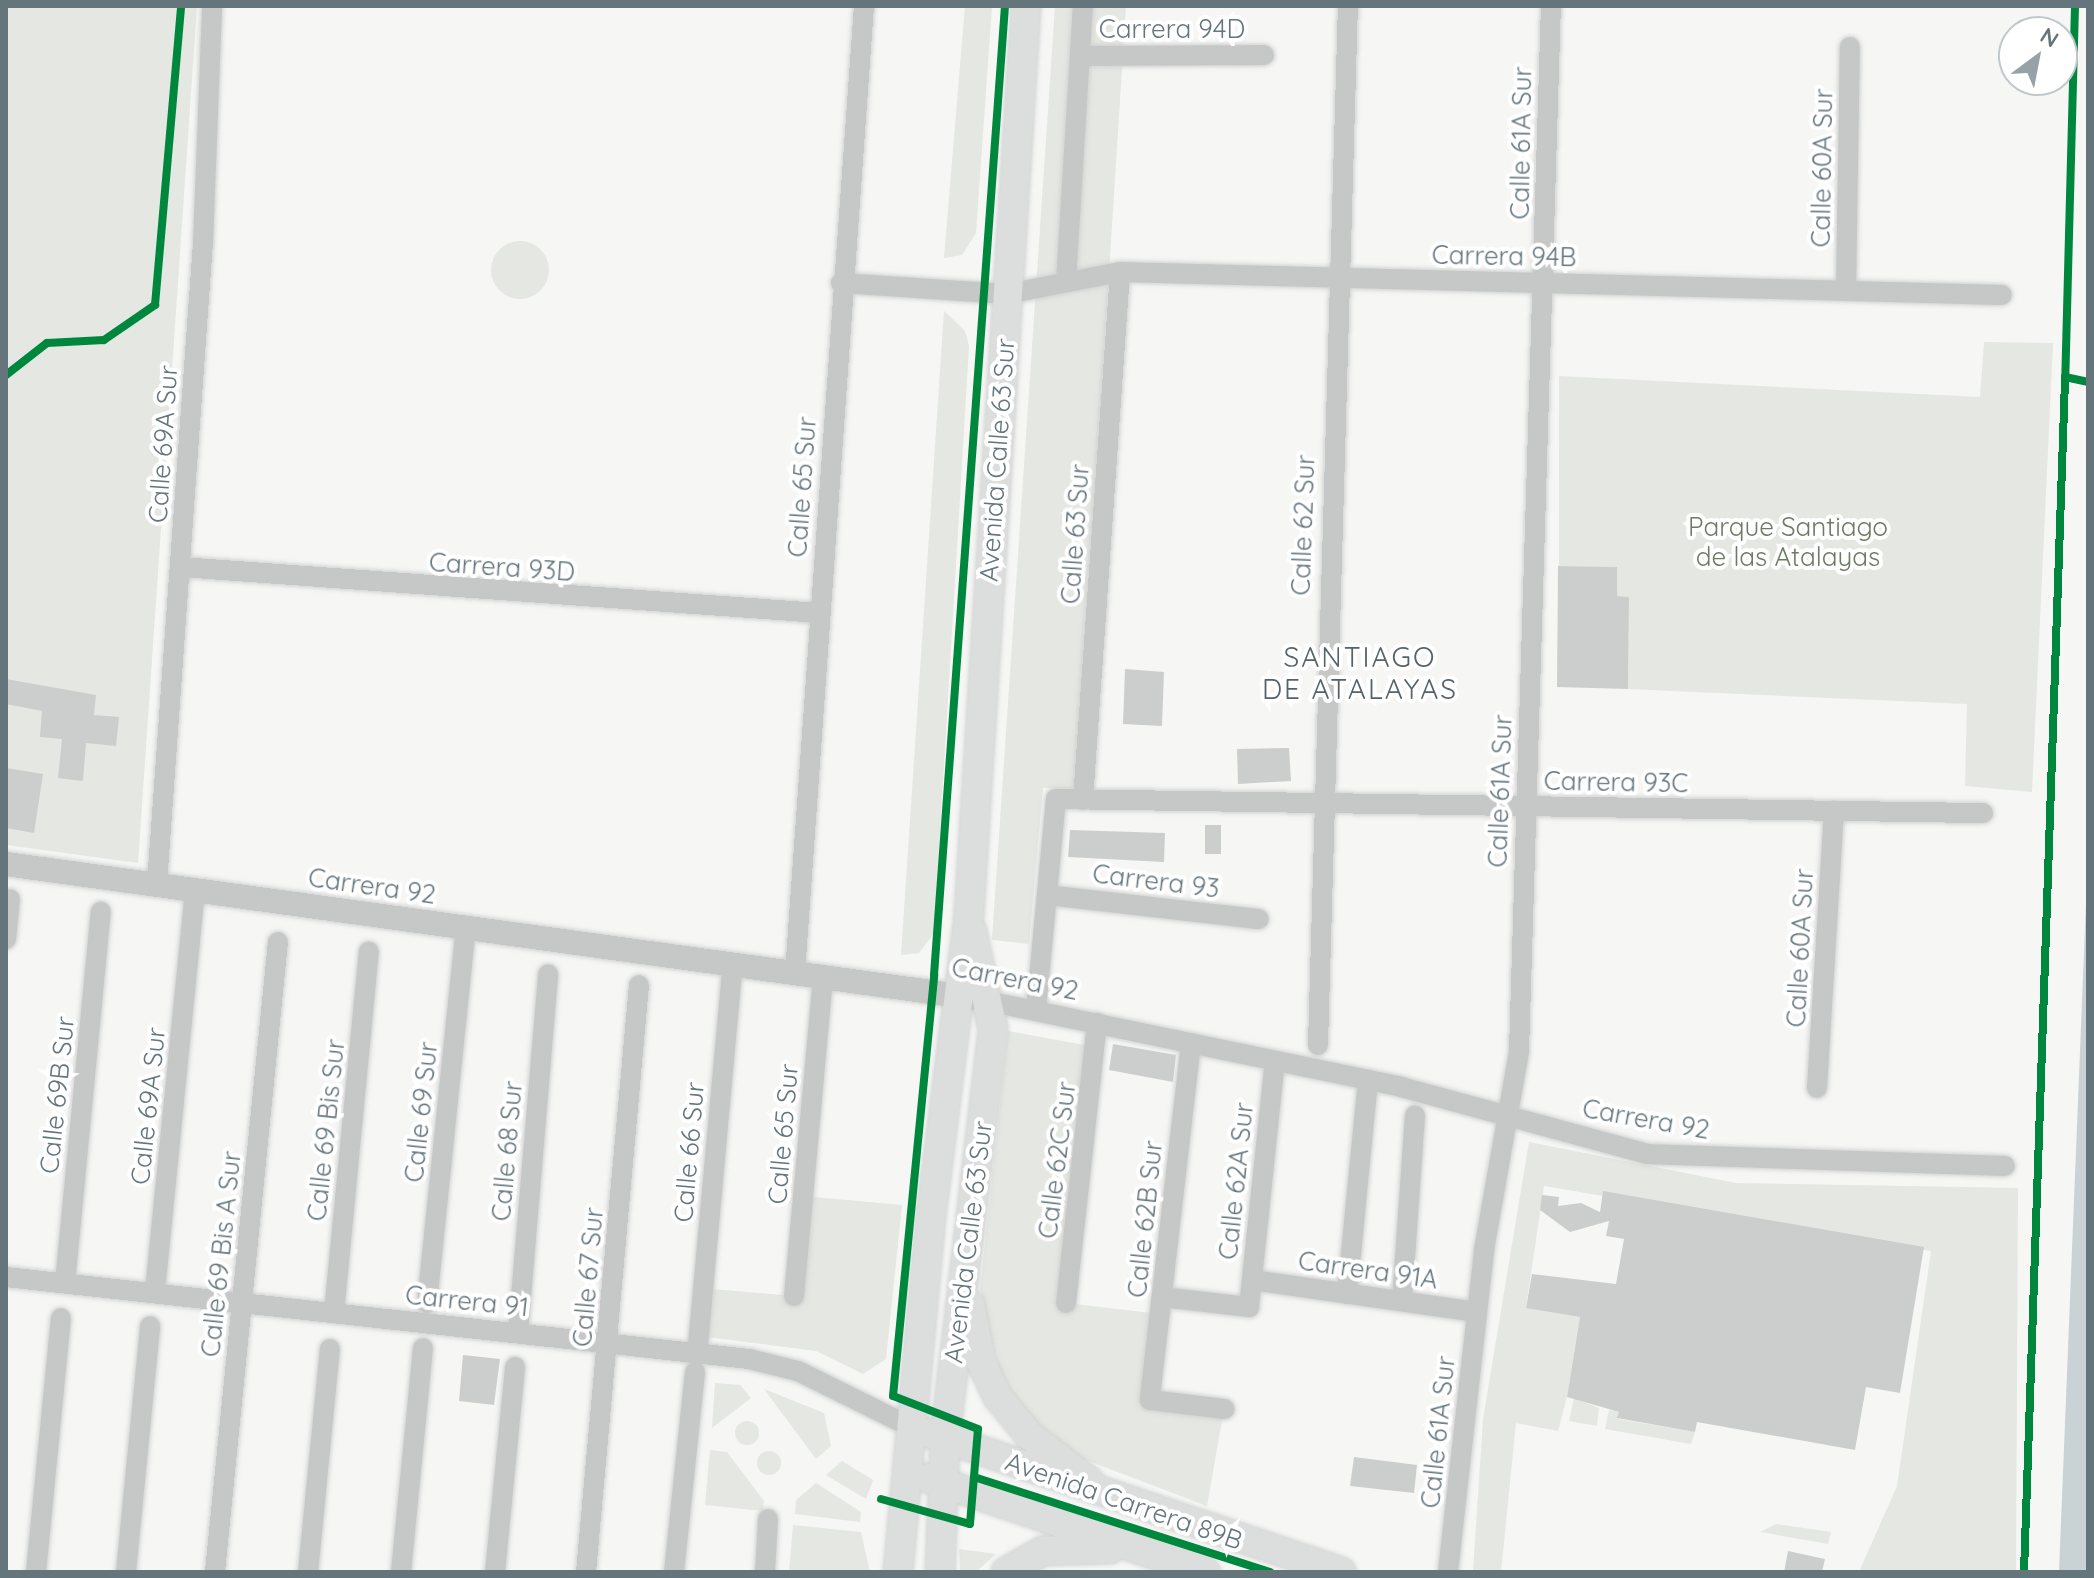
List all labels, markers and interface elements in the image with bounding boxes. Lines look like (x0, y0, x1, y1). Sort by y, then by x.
street label: Carrera 94D (1099, 13, 1245, 45)
north arrow (1998, 16, 2078, 96)
text: N (2035, 21, 2064, 53)
street label: Calle 61A Sur (1504, 66, 1538, 220)
street label: Calle 60A Sur (1805, 88, 1839, 248)
street label: Carrera 94B (1431, 239, 1577, 273)
street label: Avenida Calle 63 Sur (973, 337, 1021, 583)
street label: Calle 69A Sur (142, 364, 184, 524)
street label: Calle 65 Sur (782, 416, 822, 558)
street label: Calle 62 Sur (1285, 454, 1321, 596)
street label: Calle 63 Sur (1055, 463, 1095, 605)
park label: Parque Santiago de las Atalayas (1688, 511, 1888, 572)
street label: Carrera 93D (428, 546, 576, 588)
district label: SANTIAGO DE ATALAYAS (1262, 640, 1458, 706)
street label: Calle 61A Sur (1482, 714, 1518, 868)
street label: Carrera 93C (1543, 765, 1689, 799)
street label: Carrera 93 (1091, 858, 1221, 904)
street label: Carrera 92 (306, 862, 438, 910)
street label: Calle 60A Sur (1780, 868, 1820, 1028)
street label: Carrera 92 (949, 951, 1081, 1007)
street label: Calle 69B Sur (33, 1015, 81, 1175)
street label: Calle 69A Sur (124, 1026, 172, 1186)
street label: Calle 69 Bis Sur (301, 1037, 351, 1223)
street label: Calle 69 Sur (398, 1040, 444, 1184)
street label: Calle 65 Sur (761, 1062, 805, 1206)
street label: Calle 68 Sur (485, 1080, 529, 1222)
street label: Calle 62C Sur (1032, 1080, 1082, 1240)
street label: Calle 66 Sur (667, 1081, 711, 1223)
street label: Carrera 92 (1580, 1092, 1712, 1146)
street label: Calle 62A Sur (1212, 1101, 1260, 1261)
street label: Avenida Calle 63 Sur (938, 1119, 998, 1365)
street label: Calle 62B Sur (1121, 1139, 1169, 1299)
street label: Calle 69 Bis A Sur (195, 1149, 247, 1359)
street label: Calle 67 Sur (566, 1206, 610, 1348)
street label: Carrera 91A (1296, 1245, 1440, 1295)
street label: Carrera 91 (404, 1279, 530, 1323)
street label: Calle 61A Sur (1414, 1354, 1462, 1510)
street label: Avenida Carrera 89B (1001, 1446, 1247, 1556)

